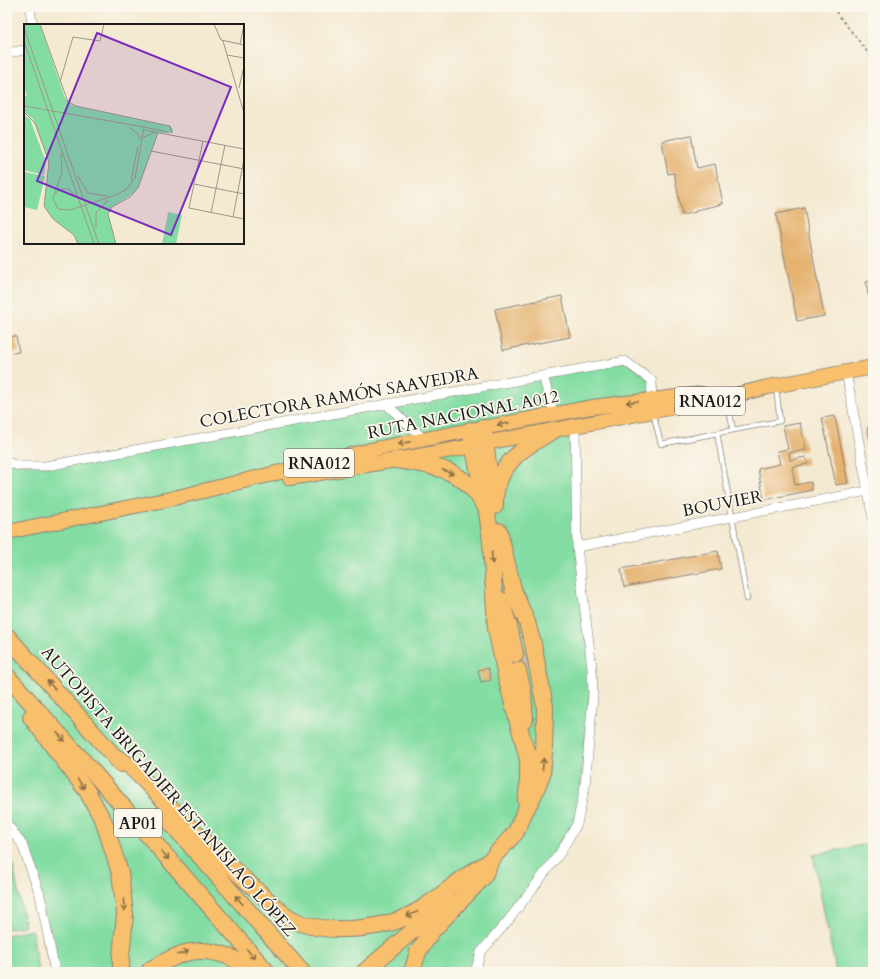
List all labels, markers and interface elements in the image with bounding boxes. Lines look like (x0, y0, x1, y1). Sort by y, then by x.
inset map (24, 24, 244, 244)
street label: COLECTORA RAMÓN SAAVEDRA (198, 360, 481, 433)
street label: RUTA NACIONAL A012 (365, 385, 561, 444)
road number: RNA012 (675, 387, 745, 415)
one-way arrow (625, 398, 638, 406)
one-way arrow (497, 420, 510, 428)
one-way arrow (398, 439, 411, 447)
road number: RNA012 (284, 449, 354, 477)
one-way arrow (442, 469, 454, 476)
street label: BOUVIER (680, 484, 764, 522)
one-way arrow (489, 551, 496, 564)
street label: AUTOPISTA BRIGADIER ESTANISLAO LÓPEZ (36, 640, 302, 942)
one-way arrow (46, 680, 55, 690)
one-way arrow (57, 731, 66, 742)
one-way arrow (539, 758, 547, 771)
one-way arrow (77, 778, 86, 789)
road number: AP01 (114, 809, 162, 837)
one-way arrow (161, 850, 170, 861)
one-way arrow (235, 895, 244, 906)
one-way arrow (120, 898, 128, 911)
one-way arrow (406, 911, 418, 918)
one-way arrow (246, 948, 255, 959)
one-way arrow (176, 949, 188, 957)

